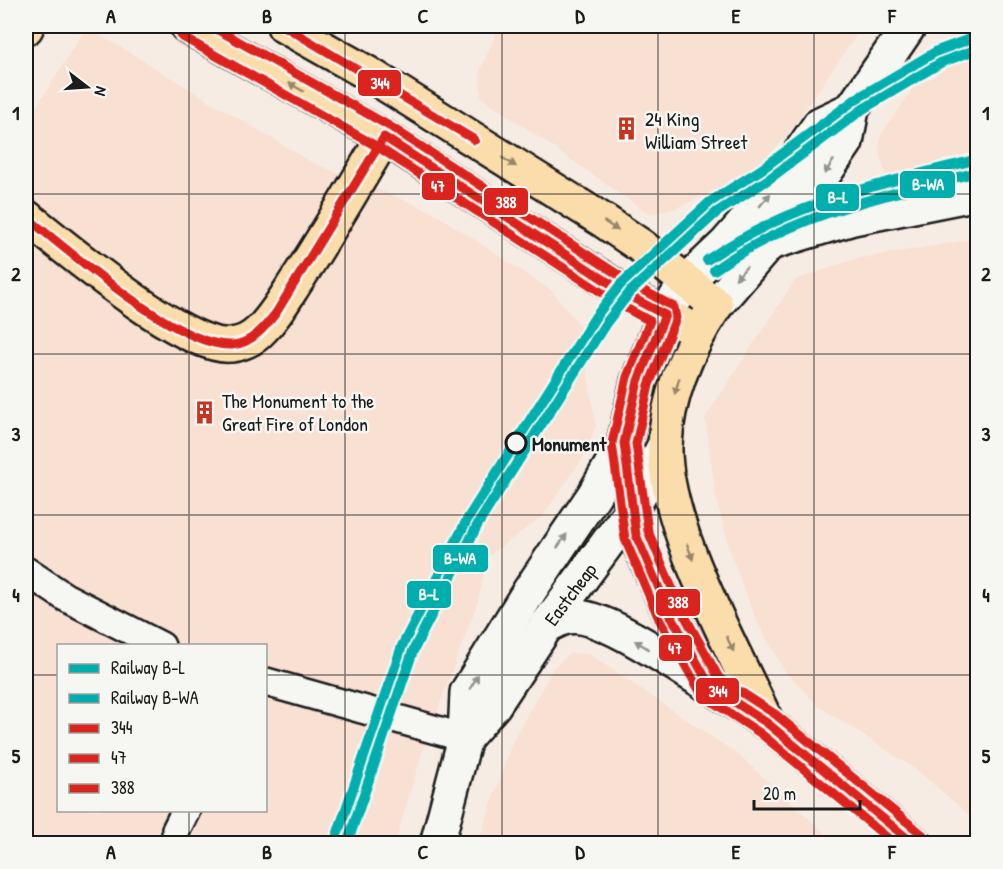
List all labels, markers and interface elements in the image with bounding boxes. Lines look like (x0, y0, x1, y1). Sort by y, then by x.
text: A (106, 2, 116, 29)
text: B (262, 2, 272, 29)
text: C (418, 2, 429, 29)
text: D (575, 2, 585, 29)
text: E (732, 2, 741, 29)
text: F (887, 2, 897, 29)
north arrow (57, 57, 117, 117)
line badge: 344 (357, 69, 402, 97)
text: 344 (370, 72, 390, 94)
one-way arrow (287, 82, 304, 92)
text: N (89, 84, 113, 99)
text: 1 (12, 99, 20, 126)
text: 1 (982, 99, 990, 126)
place label: 24 King William Street (645, 105, 749, 155)
building icon: 24 King William Street (614, 116, 640, 142)
one-way arrow (501, 156, 517, 167)
one-way arrow (823, 158, 835, 174)
line badge: B-WA (899, 170, 956, 199)
line badge: 47 (421, 172, 456, 201)
text: B-WA (912, 173, 944, 195)
text: 47 (431, 175, 445, 197)
line badge: B-L (815, 183, 860, 212)
text: B-L (828, 186, 848, 208)
line badge: 388 (483, 187, 529, 216)
text: 388 (495, 191, 517, 213)
one-way arrow (758, 193, 771, 208)
one-way arrow (603, 221, 620, 232)
text: 2 (11, 260, 21, 287)
text: 2 (981, 260, 991, 287)
one-way arrow (735, 265, 748, 280)
one-way arrow (671, 377, 681, 395)
place label: The Monument to the Great Fire of London (222, 387, 374, 437)
building icon: The Monument to the Great Fire of London (191, 399, 217, 425)
text: 3 (12, 420, 21, 447)
text: 3 (982, 420, 991, 447)
place label: Monument (532, 430, 608, 457)
marker: Monument (505, 432, 527, 454)
one-way arrow (556, 534, 568, 550)
one-way arrow (686, 543, 696, 561)
line badge: B-WA (432, 544, 489, 573)
text: B-WA (444, 547, 476, 569)
street label: Eastcheap (538, 557, 603, 631)
line badge: B-L (406, 580, 452, 609)
text: 4 (12, 581, 20, 608)
text: 4 (982, 581, 990, 608)
text: B-L (419, 583, 439, 605)
line badge: 388 (655, 588, 701, 617)
text: 388 (667, 591, 689, 613)
line badge: 47 (658, 634, 693, 662)
one-way arrow (726, 635, 735, 652)
text: 47 (668, 637, 682, 659)
one-way arrow (634, 639, 650, 650)
legend (57, 644, 267, 812)
text: Railway B-L (111, 655, 186, 680)
one-way arrow (468, 674, 479, 690)
line badge: 344 (695, 677, 740, 705)
text: 344 (708, 680, 728, 702)
text: Railway B-WA (111, 685, 199, 710)
text: 344 (111, 715, 133, 740)
text: 5 (12, 742, 21, 769)
text: 5 (982, 742, 991, 769)
text: 47 (111, 745, 127, 770)
scale bar (754, 773, 860, 811)
text: 388 (111, 775, 135, 800)
text: 20 m (763, 781, 796, 806)
text: A (106, 838, 116, 865)
text: B (262, 838, 272, 865)
text: C (418, 838, 429, 865)
text: D (575, 838, 585, 865)
text: E (732, 838, 741, 865)
text: F (887, 838, 897, 865)

